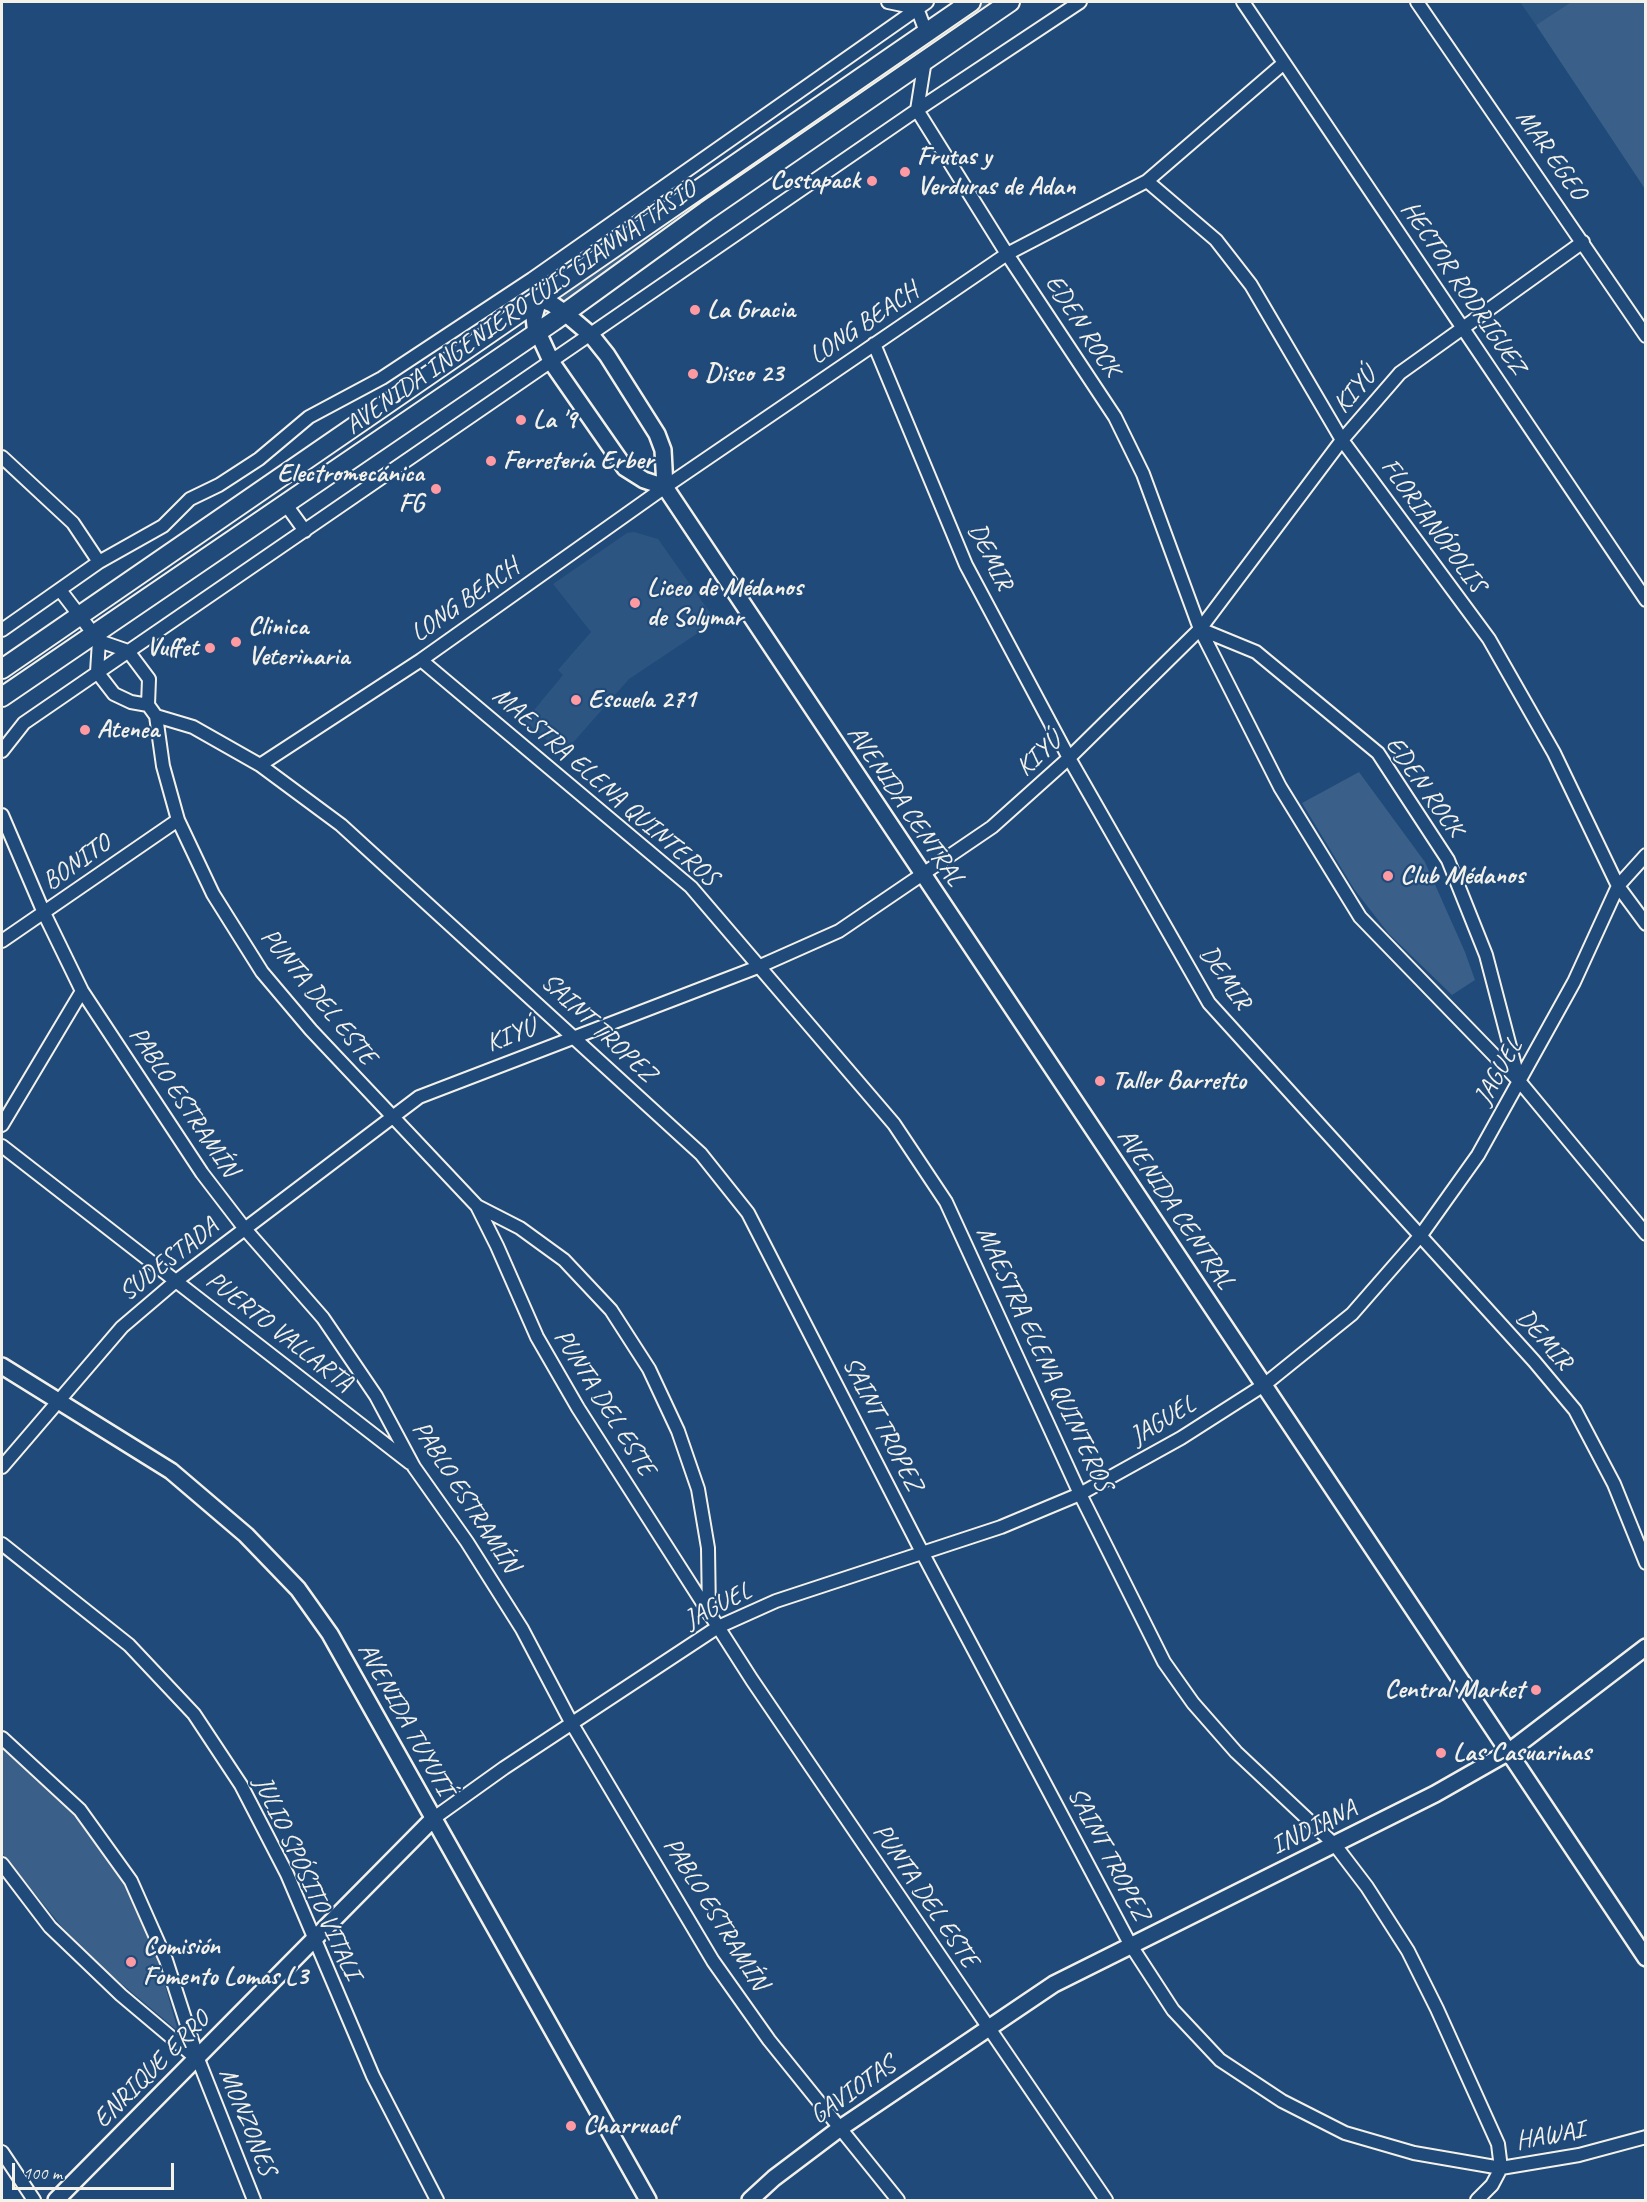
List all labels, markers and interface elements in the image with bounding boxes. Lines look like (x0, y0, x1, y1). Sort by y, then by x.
street label: MAR EGEO (1509, 104, 1593, 206)
place label: Frutas y Verduras de Adan (917, 141, 1075, 202)
place label: Costapack (770, 165, 860, 197)
marker: Frutas y Verduras de Adan (898, 165, 912, 179)
street label: AVENIDA INGENIERO LUIS GIANNATTASIO (339, 174, 703, 442)
marker: Costapack (865, 174, 879, 188)
street label: HECTOR RODRIGUEZ (1393, 195, 1533, 381)
street label: EDEN ROCK (1038, 269, 1126, 383)
street label: LONG BEACH (804, 276, 924, 372)
place label: La Gracia (707, 294, 795, 326)
marker: La Gracia (688, 303, 702, 317)
place label: Disco 23 (705, 358, 783, 390)
street label: KIYÚ (1327, 362, 1383, 420)
marker: Disco 23 (686, 367, 700, 381)
place label: La '9 (533, 404, 576, 436)
marker: La '9 (514, 413, 528, 427)
place label: Ferretería Erber (503, 445, 653, 477)
street label: FLORIANÓPOLIS (1374, 453, 1492, 599)
marker: Ferretería Erber (484, 454, 498, 468)
place label: Electromecánica FG (277, 458, 424, 520)
marker: Electromecánica FG (429, 482, 443, 496)
street label: DEMIR (960, 518, 1020, 596)
street label: LONG BEACH (405, 553, 525, 649)
place label: Liceo de Médanos de Solymar (647, 572, 803, 634)
marker: Liceo de Médanos de Solymar (628, 596, 642, 610)
place label: Clinica Veterinaria (248, 611, 349, 672)
place label: Vuffet (146, 632, 198, 664)
marker: Clinica Veterinaria (229, 635, 243, 649)
marker: Vuffet (203, 641, 217, 655)
street label: MAESTRA ELENA QUINTEROS (486, 681, 724, 893)
place label: Escuela 271 (588, 684, 695, 716)
marker: Escuela 271 (569, 693, 583, 707)
place label: Atenea (97, 714, 159, 746)
street label: AVENIDA CENTRAL (840, 720, 970, 892)
marker: Atenea (78, 723, 92, 737)
street label: KIYÚ (1010, 727, 1068, 783)
street label: EDEN ROCK (1378, 731, 1470, 843)
street label: BONITO (37, 828, 117, 898)
place label: Club Médanos (1400, 860, 1525, 892)
marker: Club Médanos (1381, 869, 1395, 883)
street label: PUNTA DEL ESTE (253, 922, 383, 1072)
street label: DEMIR (1192, 940, 1258, 1016)
street label: SAINT TROPEZ (534, 967, 662, 1089)
street label: KIYÚ (482, 1012, 540, 1060)
street label: PABLO ESTRAMÍN (121, 1021, 245, 1183)
street label: JAGUEL (1468, 1033, 1530, 1111)
place label: Taller Barretto (1112, 1065, 1246, 1097)
marker: Taller Barretto (1093, 1074, 1107, 1088)
street label: AVENIDA CENTRAL (1110, 1123, 1240, 1295)
street label: SUDESTADA (113, 1212, 225, 1308)
street label: MAESTRA ELENA QUINTEROS (969, 1222, 1119, 1496)
street label: PUERTO VALLARTA (199, 1265, 359, 1399)
street label: DEMIR (1509, 1303, 1579, 1377)
street label: PUNTA DEL ESTE (547, 1324, 661, 1482)
street label: SAINT TROPEZ (835, 1352, 929, 1496)
street label: JAGUEL (1125, 1389, 1201, 1453)
street label: PABLO ESTRAMÍN (405, 1416, 525, 1578)
street label: JAGUEL (679, 1576, 757, 1636)
street label: AVENIDA TUYUTÍ (350, 1637, 460, 1801)
place label: Central Market (1385, 1674, 1524, 1706)
marker: Central Market (1529, 1683, 1543, 1697)
place label: Las Casuarinas (1453, 1737, 1591, 1769)
marker: Las Casuarinas (1434, 1746, 1448, 1760)
street label: JULIO SPÓSITO VITALI (246, 1772, 368, 1984)
street label: SAINT TROPEZ (1060, 1782, 1156, 1926)
street label: INDIANA (1266, 1794, 1362, 1862)
street label: PUNTA DEL ESTE (865, 1818, 985, 1974)
street label: PABLO ESTRAMÍN (656, 1832, 774, 1996)
place label: Comisión Fomento Lomas L3 (143, 1931, 308, 1992)
marker: Comisión Fomento Lomas L3 (124, 1955, 138, 1969)
street label: ENRIQUE ERRO (87, 2005, 217, 2135)
street label: GAVIOTAS (804, 2051, 902, 2131)
street label: MONZONES (211, 2064, 283, 2180)
place label: Charruacf (583, 2110, 676, 2142)
street label: HAWAI (1513, 2115, 1587, 2157)
marker: Charruacf (564, 2119, 578, 2133)
scale bar (15, 2151, 177, 2189)
text: 100 m (23, 2162, 62, 2184)

